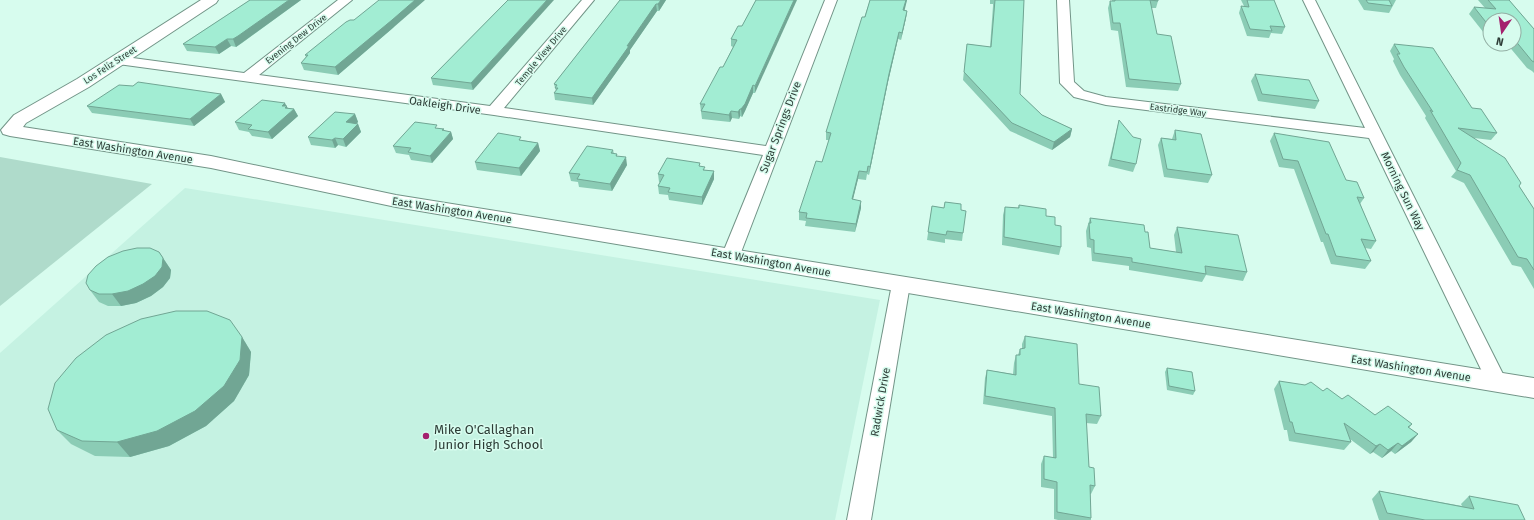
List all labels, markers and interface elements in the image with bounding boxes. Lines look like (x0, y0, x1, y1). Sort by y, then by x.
street label: Evening Dew Drive (263, 12, 329, 66)
north arrow (1482, 12, 1522, 52)
street label: Temple View Drive (513, 24, 569, 88)
text: N (1495, 34, 1505, 48)
street label: Los Feliz Street (82, 44, 139, 86)
street label: Sugar Springs Drive (757, 80, 804, 175)
street label: Oakleigh Drive (408, 94, 482, 117)
street label: Eastridge Way (1149, 102, 1207, 118)
street label: East Washington Avenue (72, 135, 194, 166)
street label: Morning Sun Way (1378, 150, 1427, 233)
street label: East Washington Avenue (391, 195, 513, 226)
street label: East Washington Avenue (710, 246, 832, 279)
street label: East Washington Avenue (1030, 300, 1152, 331)
street label: East Washington Avenue (1350, 353, 1472, 384)
street label: Radwick Drive (868, 367, 893, 438)
place label: Mike O'Callaghan Junior High School (434, 422, 543, 452)
marker: Mike O'Callaghan Junior High School (421, 431, 431, 441)

